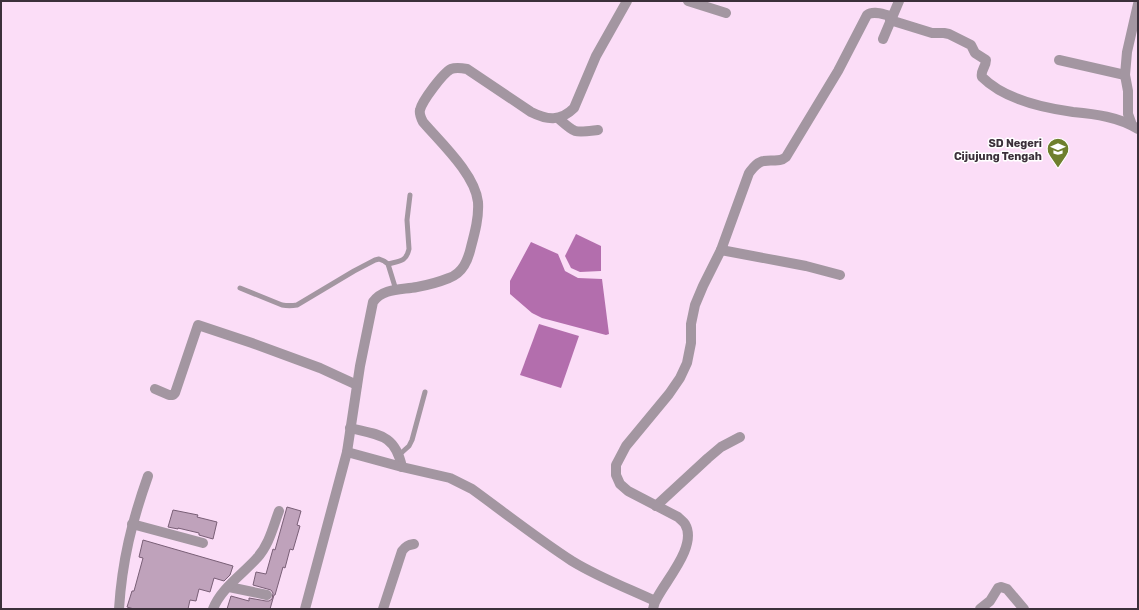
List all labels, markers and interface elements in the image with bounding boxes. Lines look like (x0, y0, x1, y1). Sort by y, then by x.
school or university icon: SD Negeri Cijujung Tengah (1045, 136, 1071, 169)
place label: SD Negeri Cijujung Tengah (954, 137, 1042, 163)

